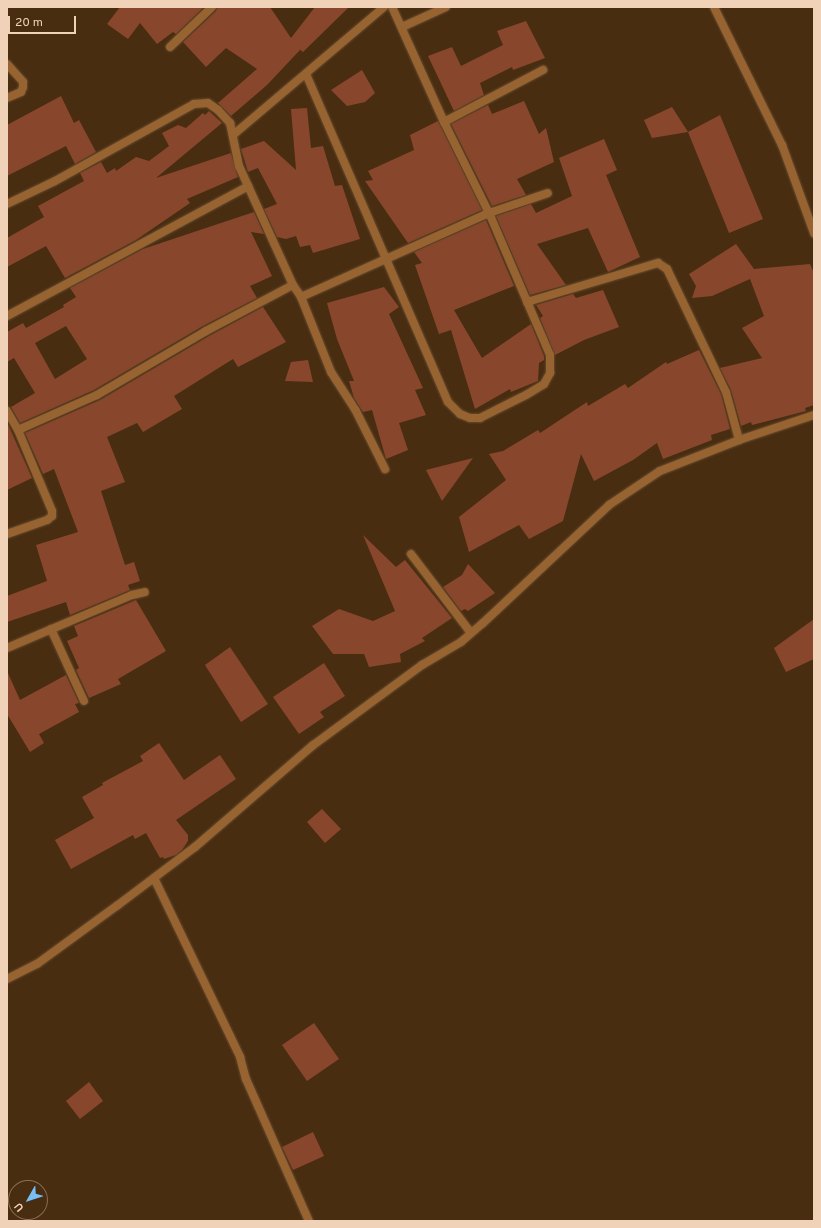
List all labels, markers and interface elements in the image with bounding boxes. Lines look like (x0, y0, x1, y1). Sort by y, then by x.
scale bar (10, 8, 78, 34)
text: 20 m (15, 15, 43, 31)
north arrow (8, 1180, 48, 1220)
text: U (12, 1199, 27, 1214)

